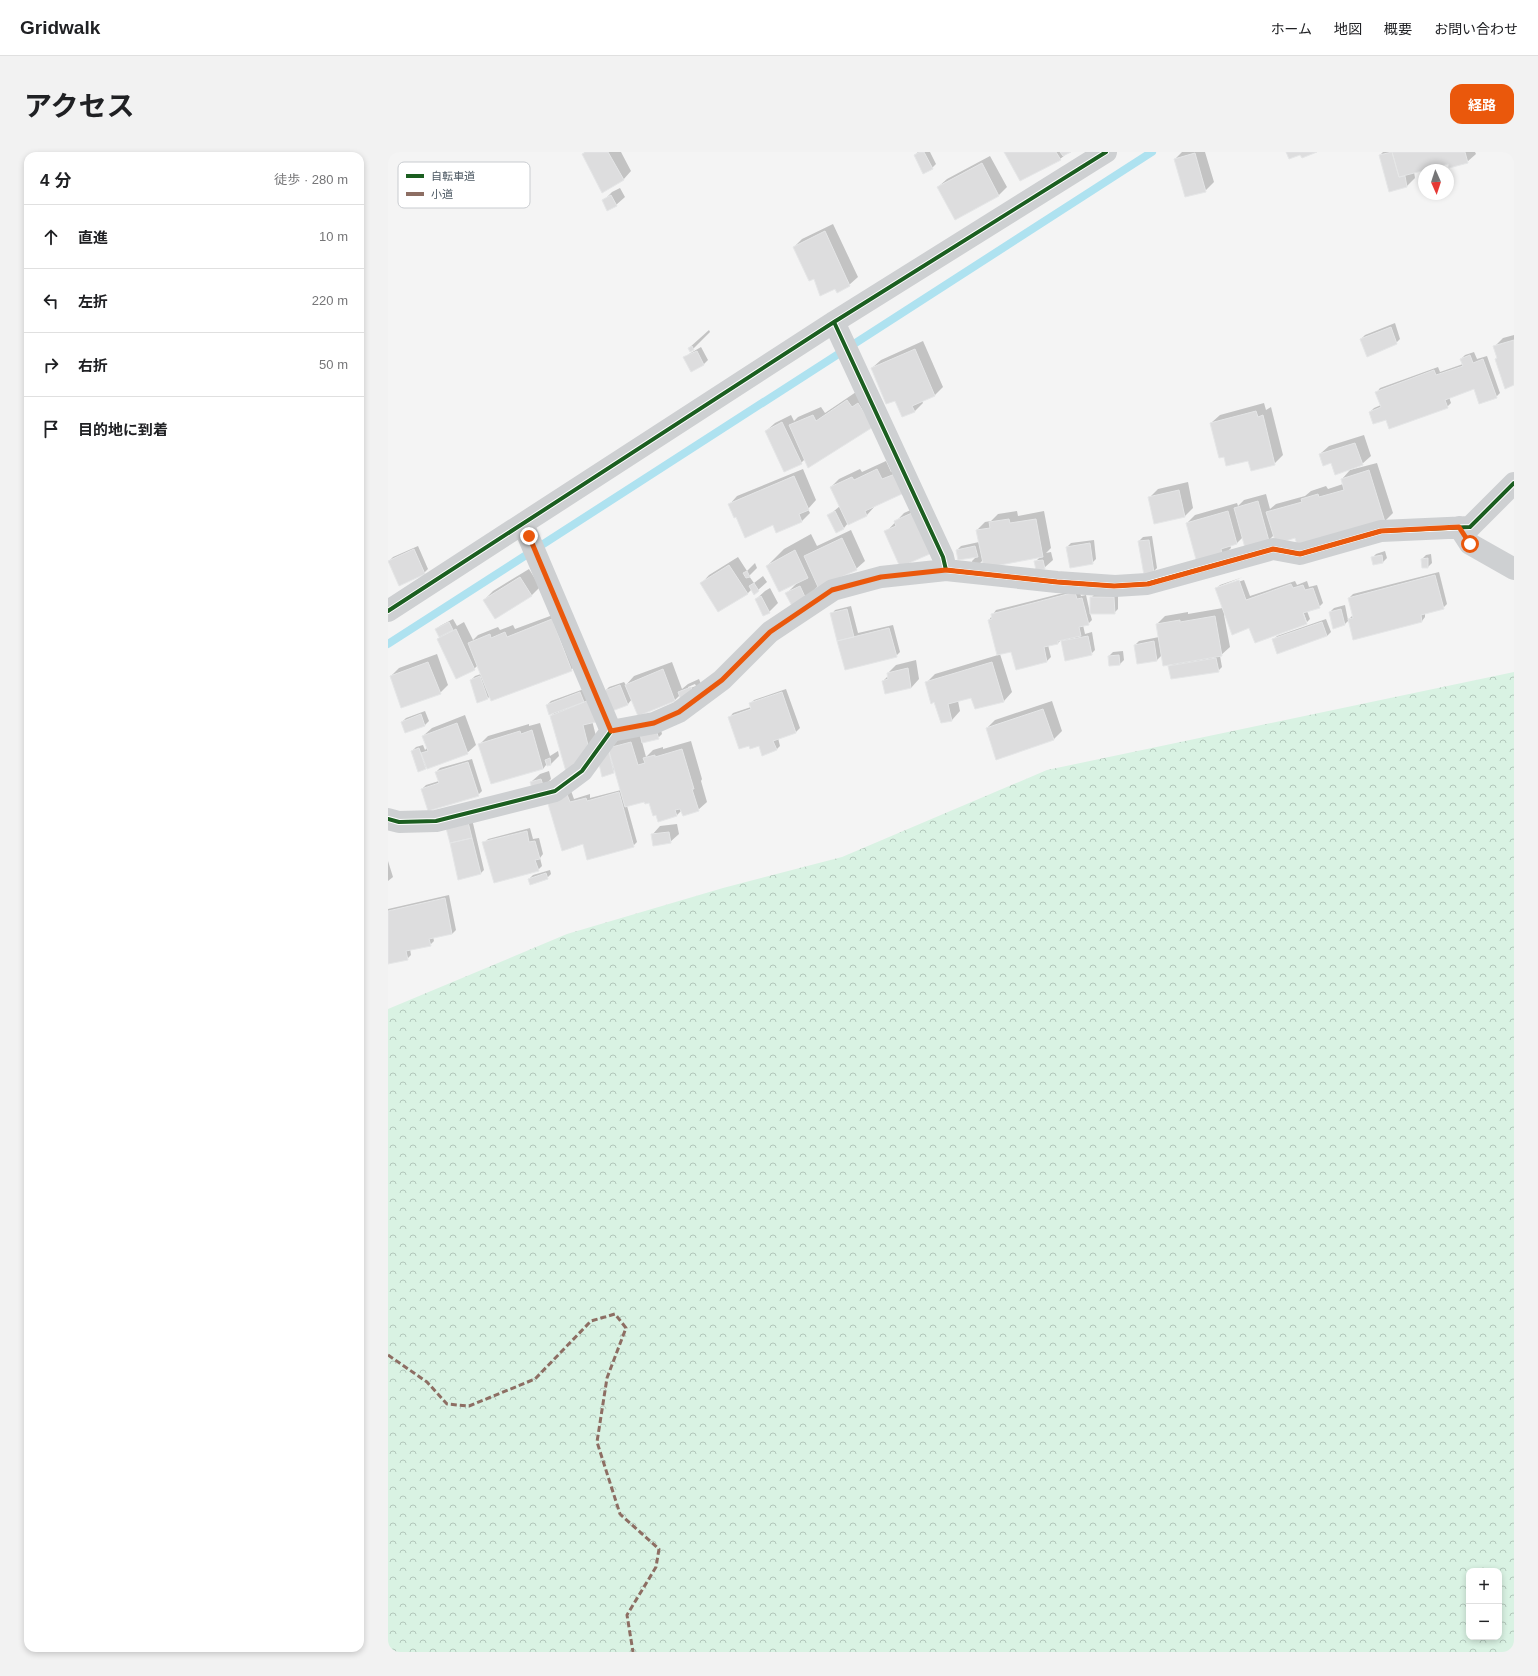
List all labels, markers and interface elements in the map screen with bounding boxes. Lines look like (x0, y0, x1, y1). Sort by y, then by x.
text: Gridwalk (20, 17, 100, 38)
text: ホーム (1270, 21, 1312, 37)
text: 地図 (1334, 21, 1362, 37)
text: 概要 (1384, 21, 1412, 37)
text: お問い合わせ (1434, 21, 1518, 37)
button: 経路 (1450, 84, 1514, 124)
text: アクセス (24, 91, 135, 122)
legend (398, 162, 530, 208)
north arrow (1418, 164, 1454, 200)
text: 自転車道 (431, 170, 475, 182)
text: 4 分 (40, 171, 71, 190)
text: 徒歩 · 280 m (274, 172, 348, 187)
text: 小道 (431, 188, 453, 200)
icon: ahead (40, 226, 62, 248)
text: 直進 (78, 229, 108, 246)
text: 10 m (319, 229, 348, 244)
icon: left (40, 290, 62, 312)
text: 左折 (78, 293, 108, 310)
text: 220 m (312, 293, 348, 308)
icon: right (40, 354, 62, 376)
text: 右折 (78, 357, 108, 374)
text: 50 m (319, 357, 348, 372)
icon: arrive (40, 418, 62, 440)
text: 目的地に到着 (78, 421, 168, 438)
route end (520, 527, 538, 545)
route start (1461, 535, 1479, 553)
map controls (1466, 1568, 1502, 1640)
button: + (1466, 1568, 1502, 1604)
button: − (1466, 1604, 1502, 1640)

